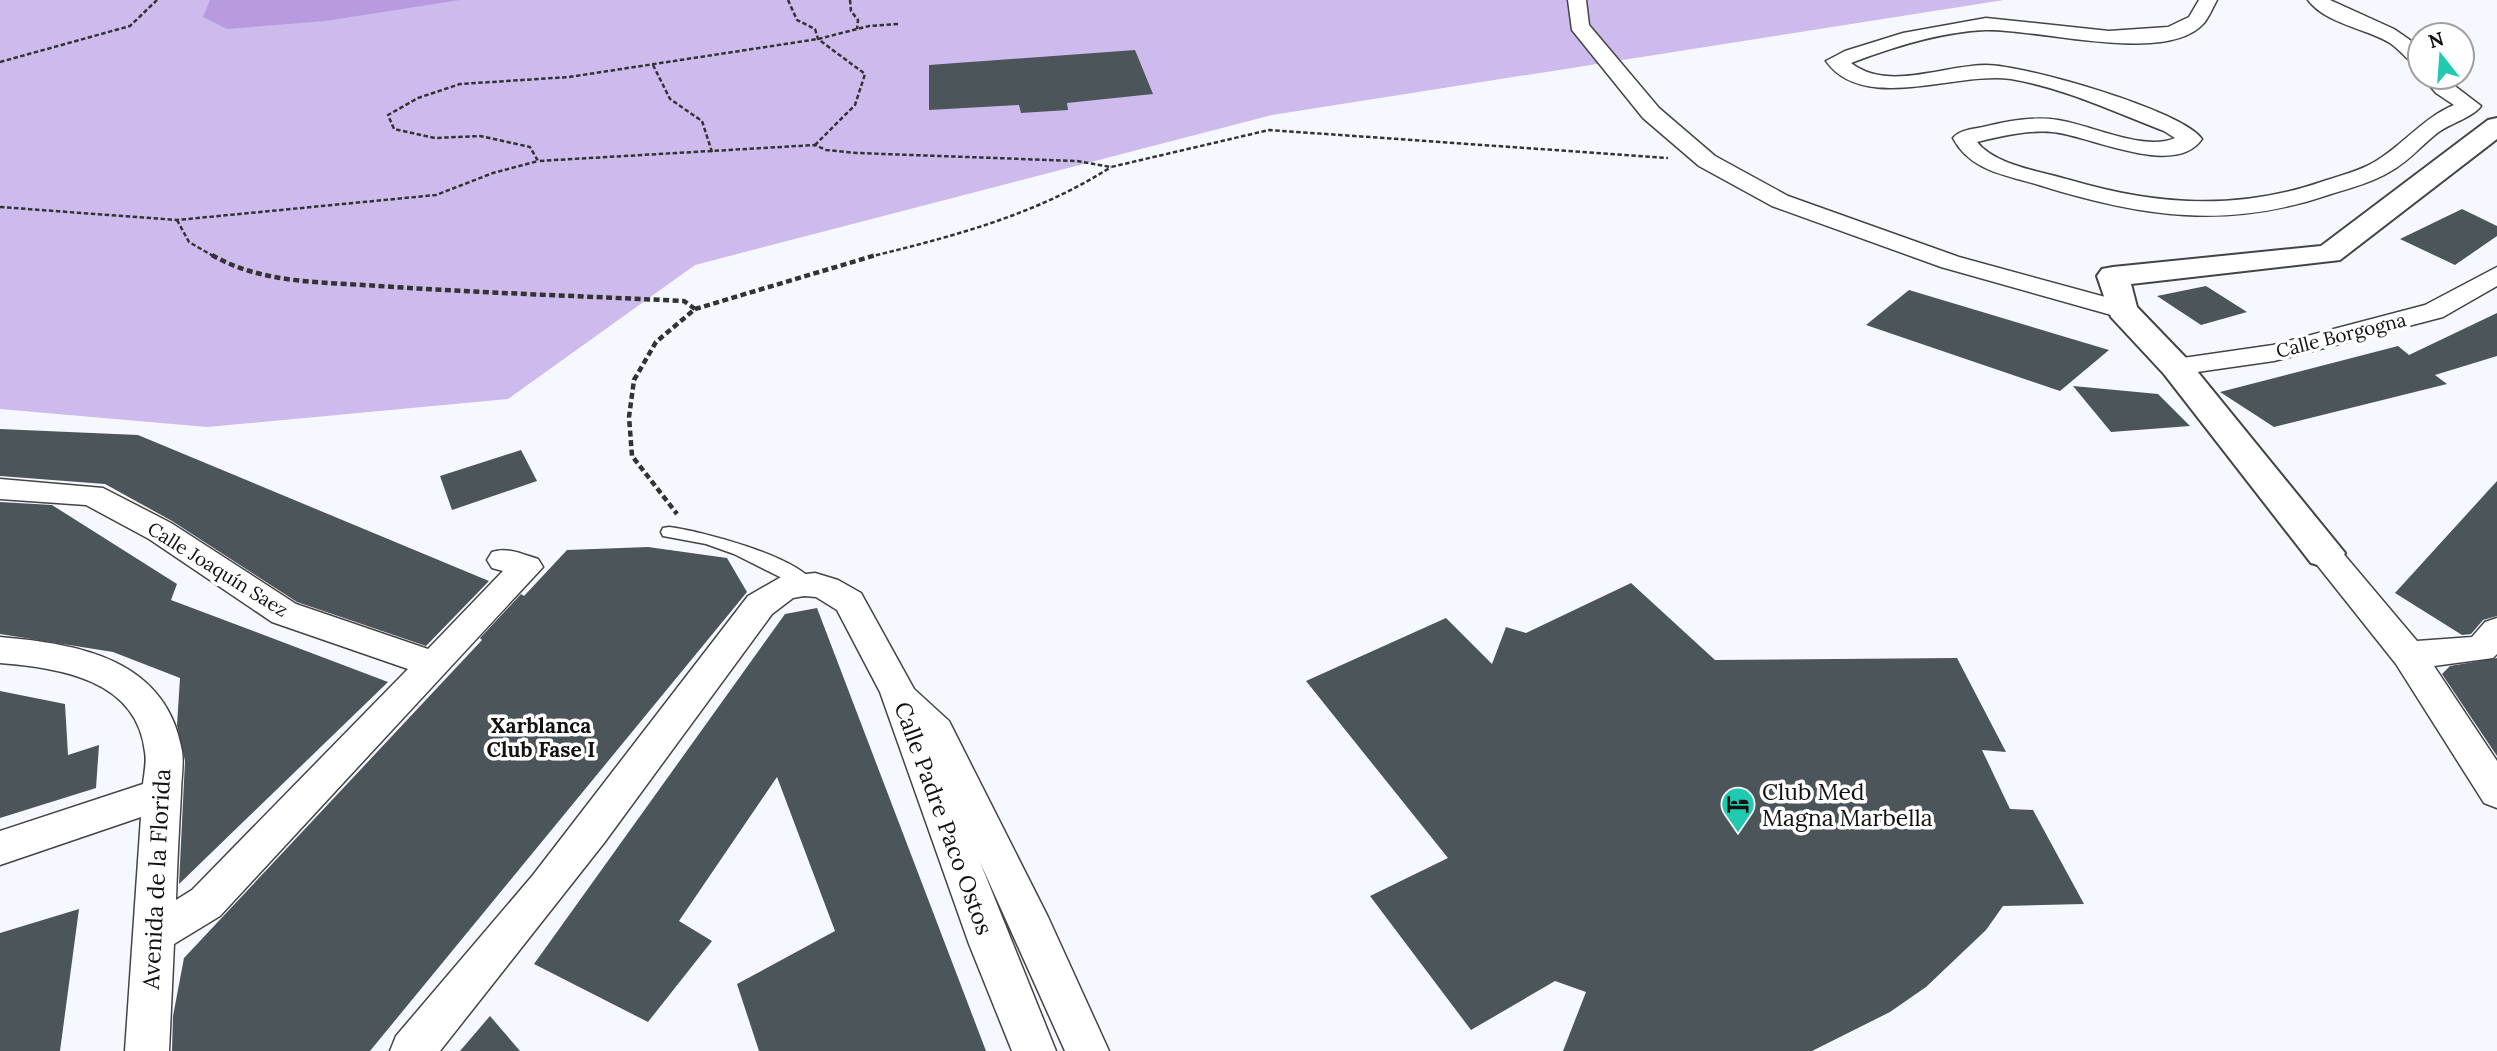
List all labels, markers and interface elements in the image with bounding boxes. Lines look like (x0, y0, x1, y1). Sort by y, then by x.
north arrow (2406, 21, 2476, 91)
text: N (2425, 26, 2447, 53)
street label: Calle Borgogna (2273, 307, 2409, 363)
street label: Calle Joaquín Saez (143, 516, 293, 622)
street label: Calle Padre Paco Ostos (888, 698, 1000, 938)
district label: Xarblanca Club Fase I (487, 712, 595, 763)
street label: Avenida de la Florida (136, 768, 176, 991)
place label: Club Med Magna Marbella (1762, 777, 1933, 832)
hotel icon: Club Med Magna Marbella (1719, 785, 1757, 834)

